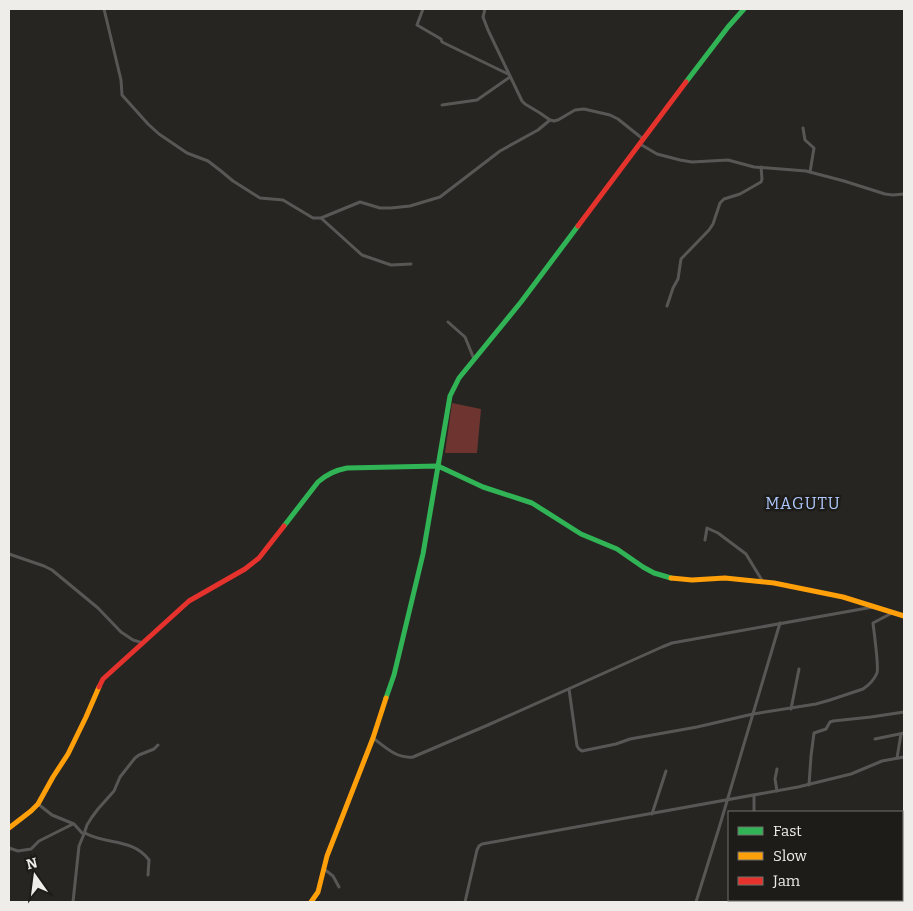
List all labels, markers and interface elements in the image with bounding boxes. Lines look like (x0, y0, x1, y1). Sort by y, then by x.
district label: MAGUTU (765, 494, 841, 513)
legend (728, 811, 903, 901)
text: Fast (773, 822, 802, 840)
text: Slow (773, 847, 808, 865)
north arrow (10, 851, 60, 901)
text: N (25, 854, 39, 873)
text: Jam (772, 872, 801, 890)

